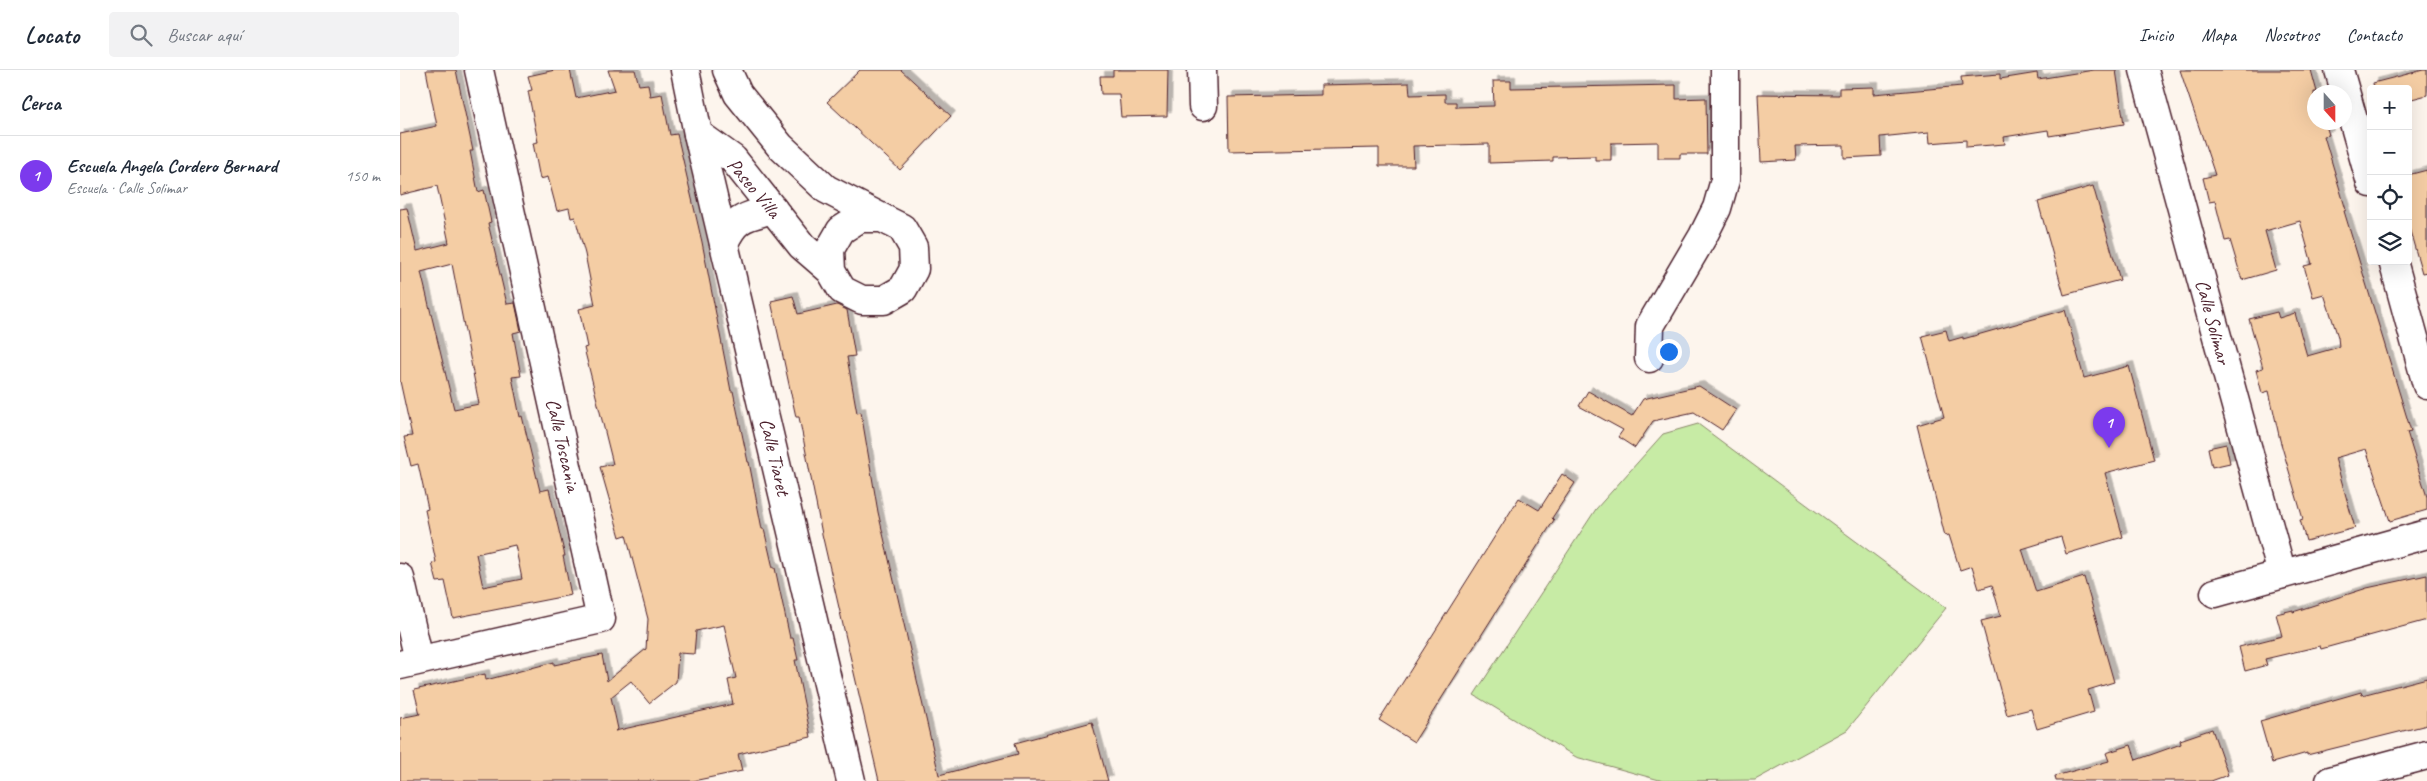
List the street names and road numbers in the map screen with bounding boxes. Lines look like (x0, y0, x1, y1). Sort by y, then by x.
street label: Paseo Villa (722, 153, 788, 225)
street label: Calle Solimar (2190, 277, 2237, 369)
street label: Calle Toscania (540, 396, 586, 496)
street label: Calle Tiaret (754, 416, 797, 500)

